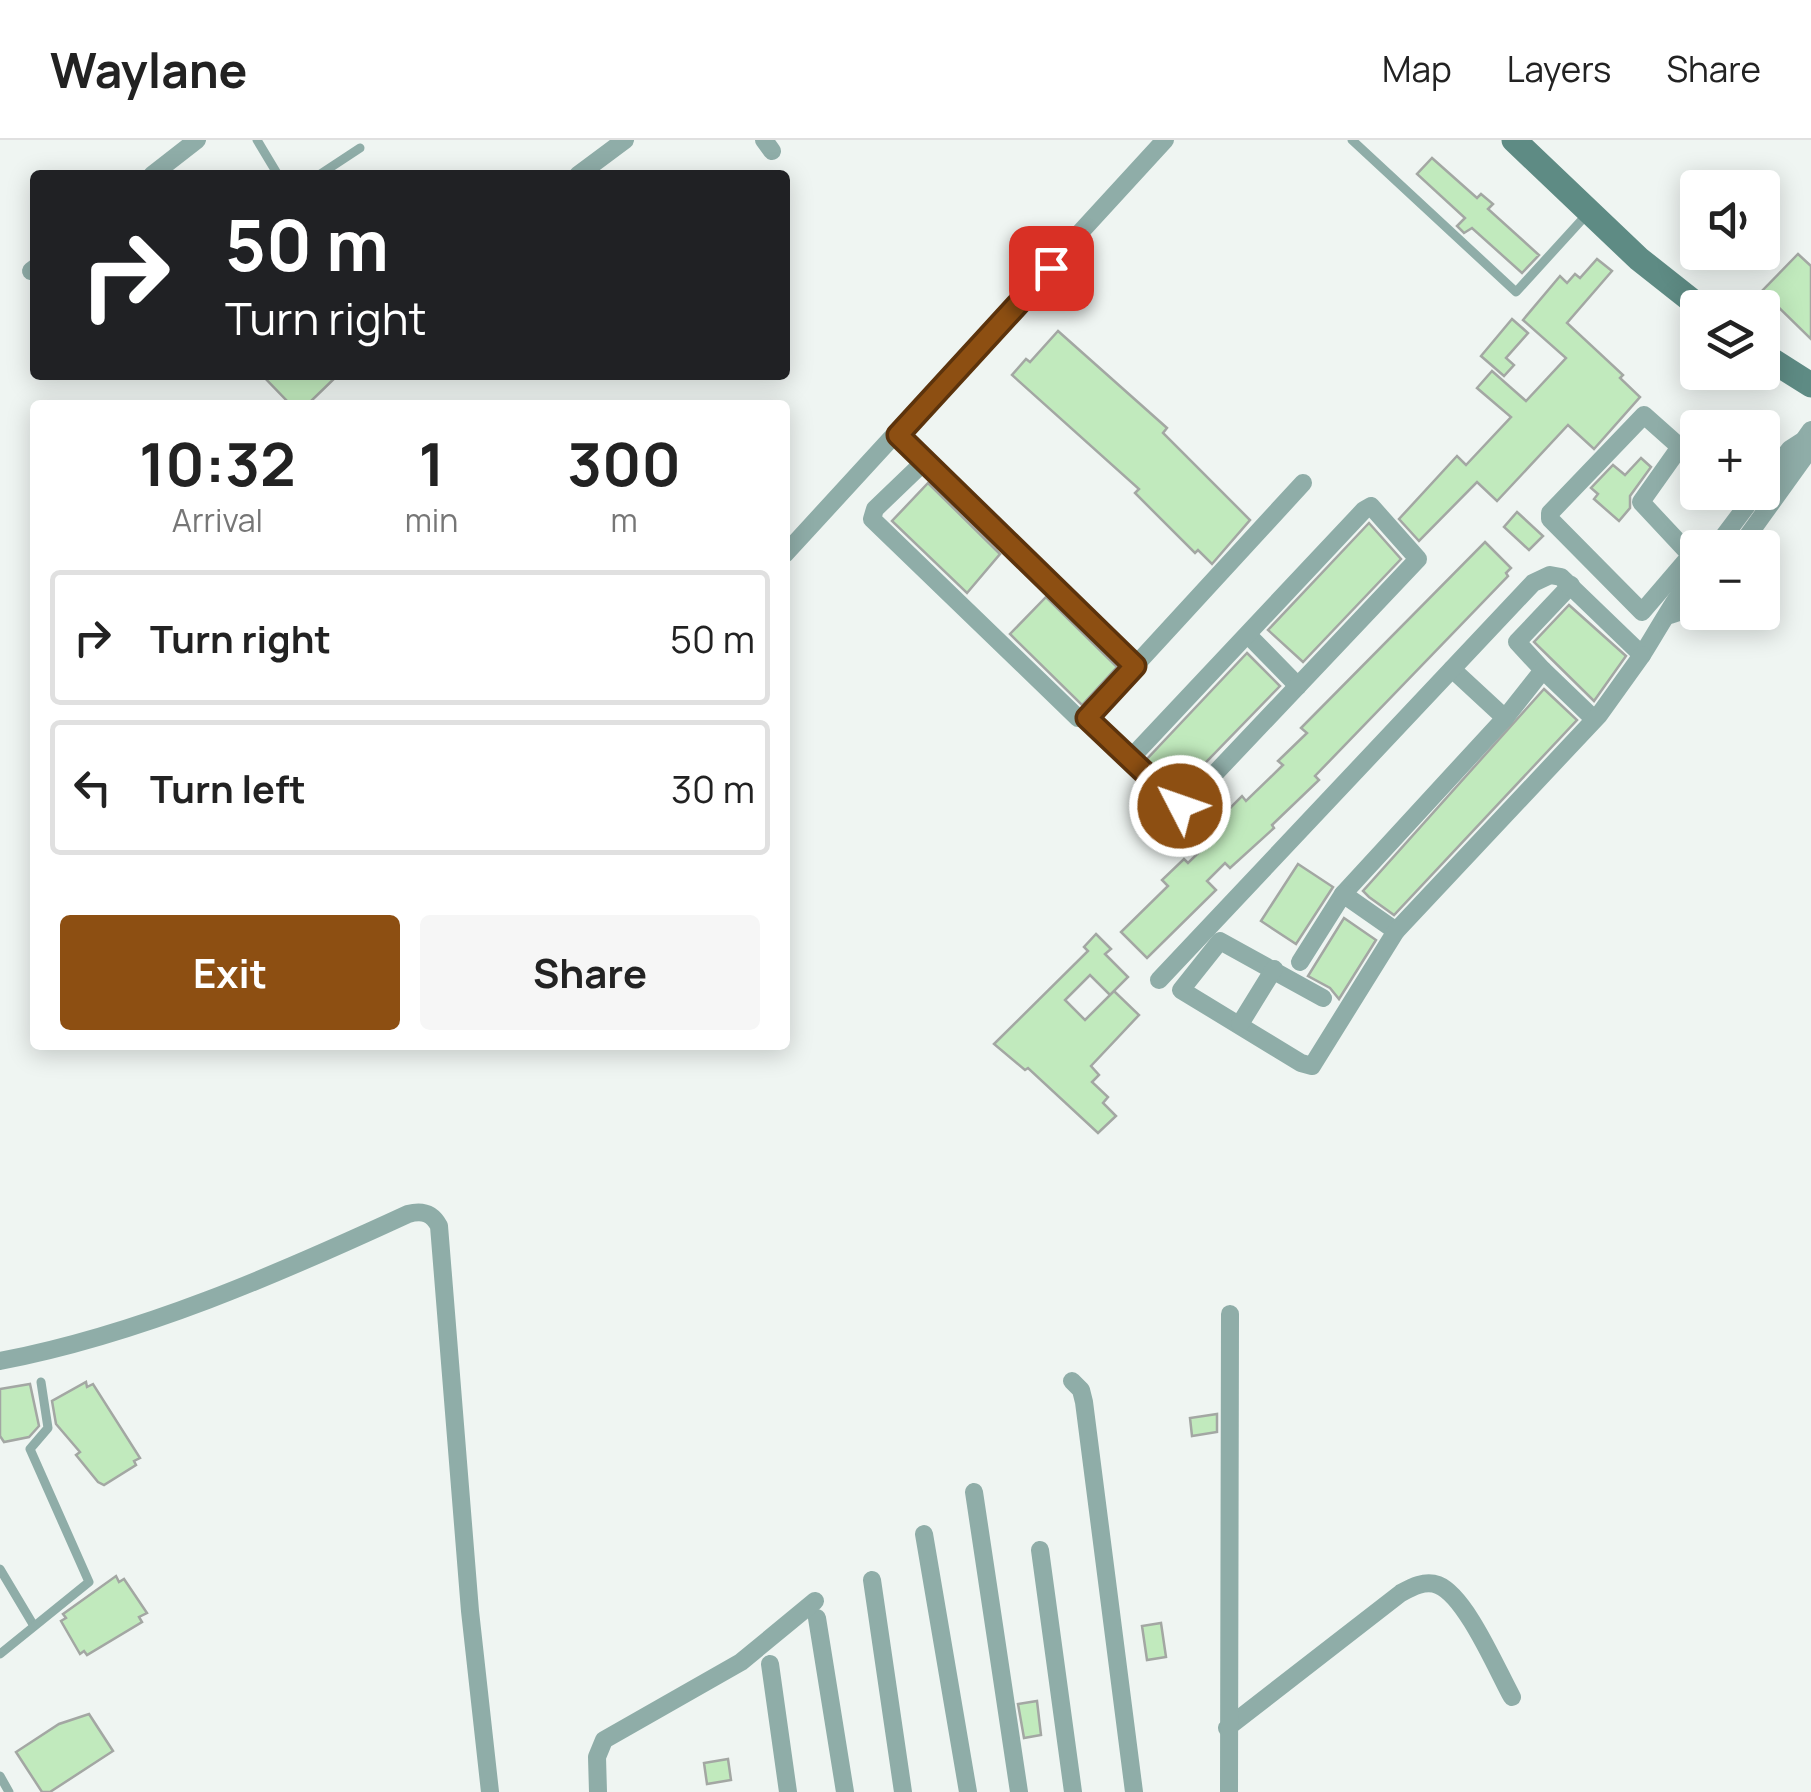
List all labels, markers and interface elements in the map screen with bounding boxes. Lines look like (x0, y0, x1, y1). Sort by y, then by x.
text: Waylane (50, 37, 247, 102)
text: Map (1382, 45, 1452, 93)
text: Layers (1507, 45, 1611, 93)
text: Share (1666, 45, 1761, 93)
map controls (1680, 170, 1780, 630)
button: sound (1680, 170, 1780, 270)
text: 50 m (225, 196, 389, 292)
icon: right (60, 210, 190, 340)
pin (1009, 226, 1094, 311)
icon: arrive (1024, 241, 1079, 296)
text: Turn right (225, 287, 426, 349)
button: layers (1680, 290, 1780, 390)
button: + (1680, 410, 1780, 510)
text: 10:32 (139, 422, 296, 504)
text: 1 (418, 422, 445, 504)
text: 300 (567, 422, 681, 504)
text: Arrival (172, 498, 263, 542)
text: min (405, 498, 458, 542)
text: m (611, 498, 638, 542)
button: − (1680, 530, 1780, 630)
icon: right (65, 610, 120, 665)
text: Turn right (150, 612, 331, 664)
text: 50 m (670, 612, 755, 664)
position arrow (1128, 754, 1232, 858)
icon: left (65, 760, 120, 815)
text: Turn left (150, 762, 306, 814)
text: 30 m (671, 762, 755, 814)
button: Exit (60, 915, 400, 1030)
button: Share (420, 915, 760, 1030)

